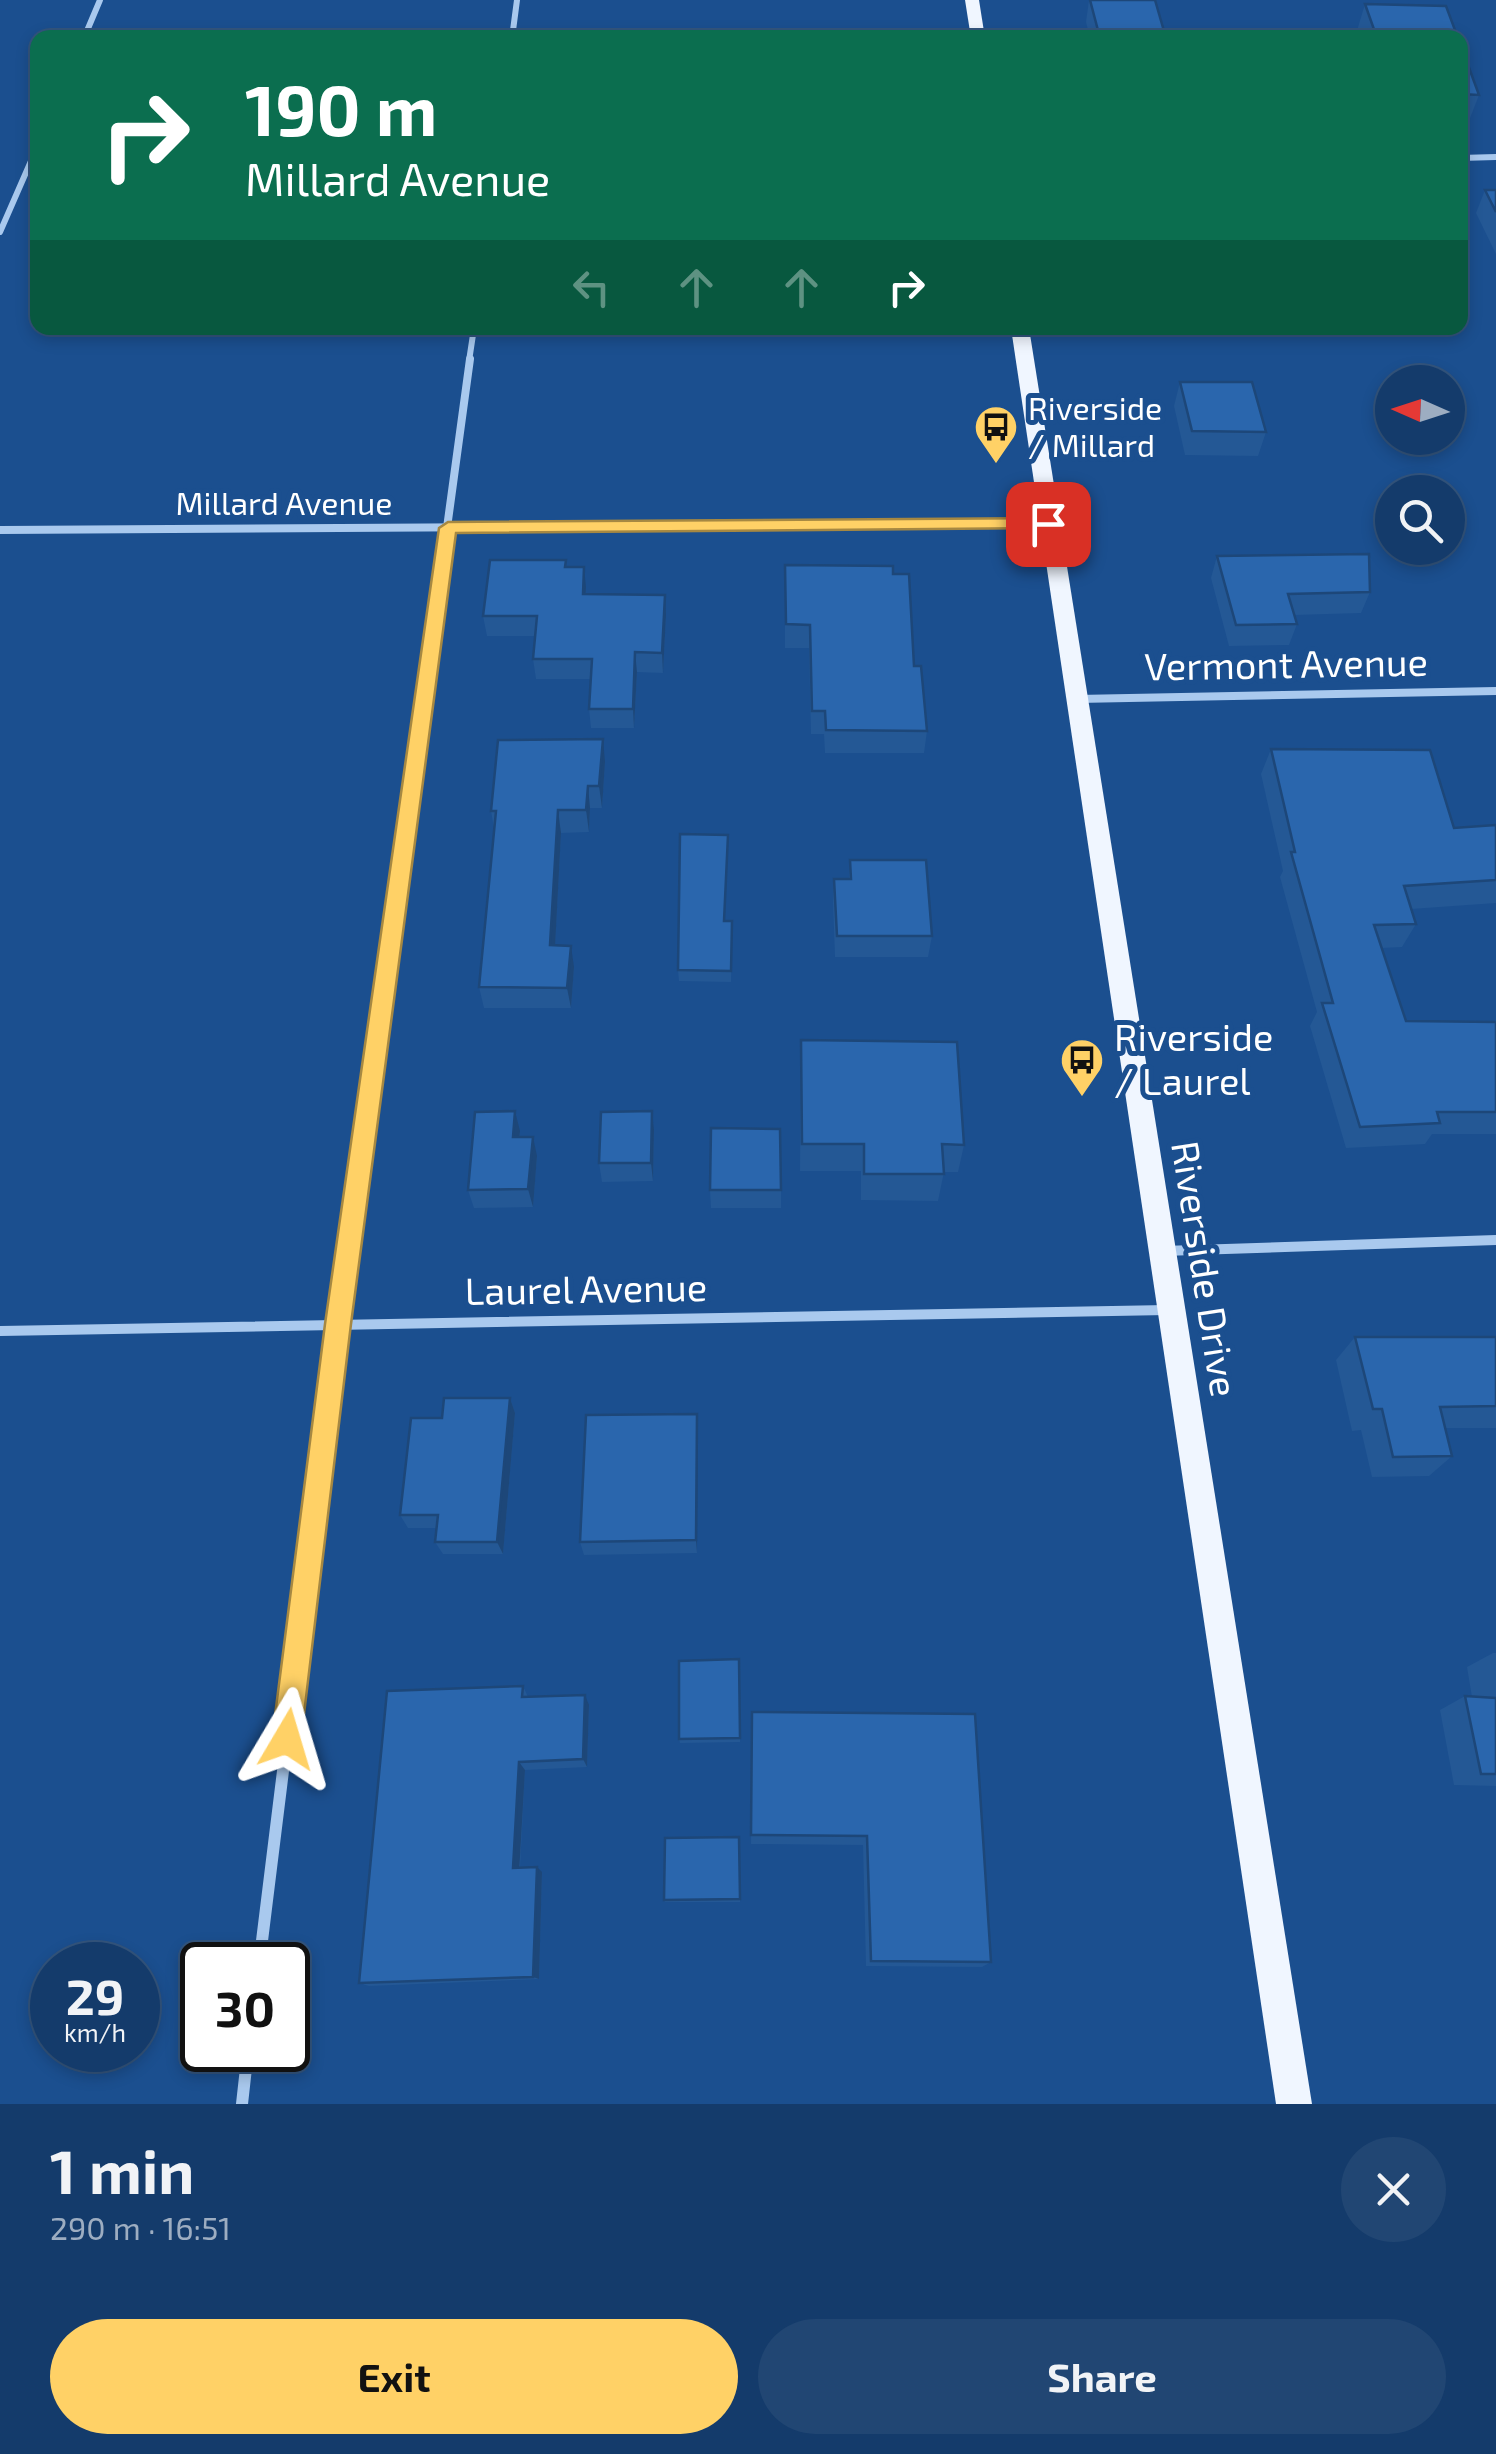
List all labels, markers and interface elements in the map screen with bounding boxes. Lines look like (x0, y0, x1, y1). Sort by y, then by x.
text: 190 m (245, 66, 438, 150)
icon: right (80, 70, 210, 200)
text: Millard Avenue (245, 151, 550, 205)
icon: left (564, 260, 619, 315)
icon: ahead (669, 260, 724, 315)
icon: ahead (774, 260, 829, 315)
icon: right (879, 260, 934, 315)
north arrow (1375, 365, 1465, 455)
map controls (1375, 365, 1465, 565)
place label: Riverside / Millard (1028, 388, 1162, 463)
bus stop icon: Riverside / Millard (973, 404, 1019, 465)
button: search (1375, 475, 1465, 565)
pin (1006, 482, 1091, 567)
street label: Millard Avenue (175, 483, 393, 521)
icon: arrive (1021, 497, 1076, 552)
street label: Vermont Avenue (1144, 638, 1428, 688)
place label: Riverside / Laurel (1114, 1013, 1273, 1103)
bus stop icon: Riverside / Laurel (1059, 1037, 1105, 1098)
street label: Riverside Drive (1163, 1138, 1249, 1400)
street label: Laurel Avenue (464, 1263, 708, 1313)
position arrow (235, 1687, 339, 1791)
speed limit sign: 30 (180, 1942, 310, 2072)
text: 29 (66, 1965, 124, 2025)
text: km/h (64, 2017, 126, 2047)
text: 1 min (50, 2134, 194, 2206)
button: close (1341, 2137, 1446, 2242)
text: 290 m · 16:51 (50, 2208, 231, 2246)
button: Exit (50, 2319, 738, 2434)
button: Share (758, 2319, 1446, 2434)

